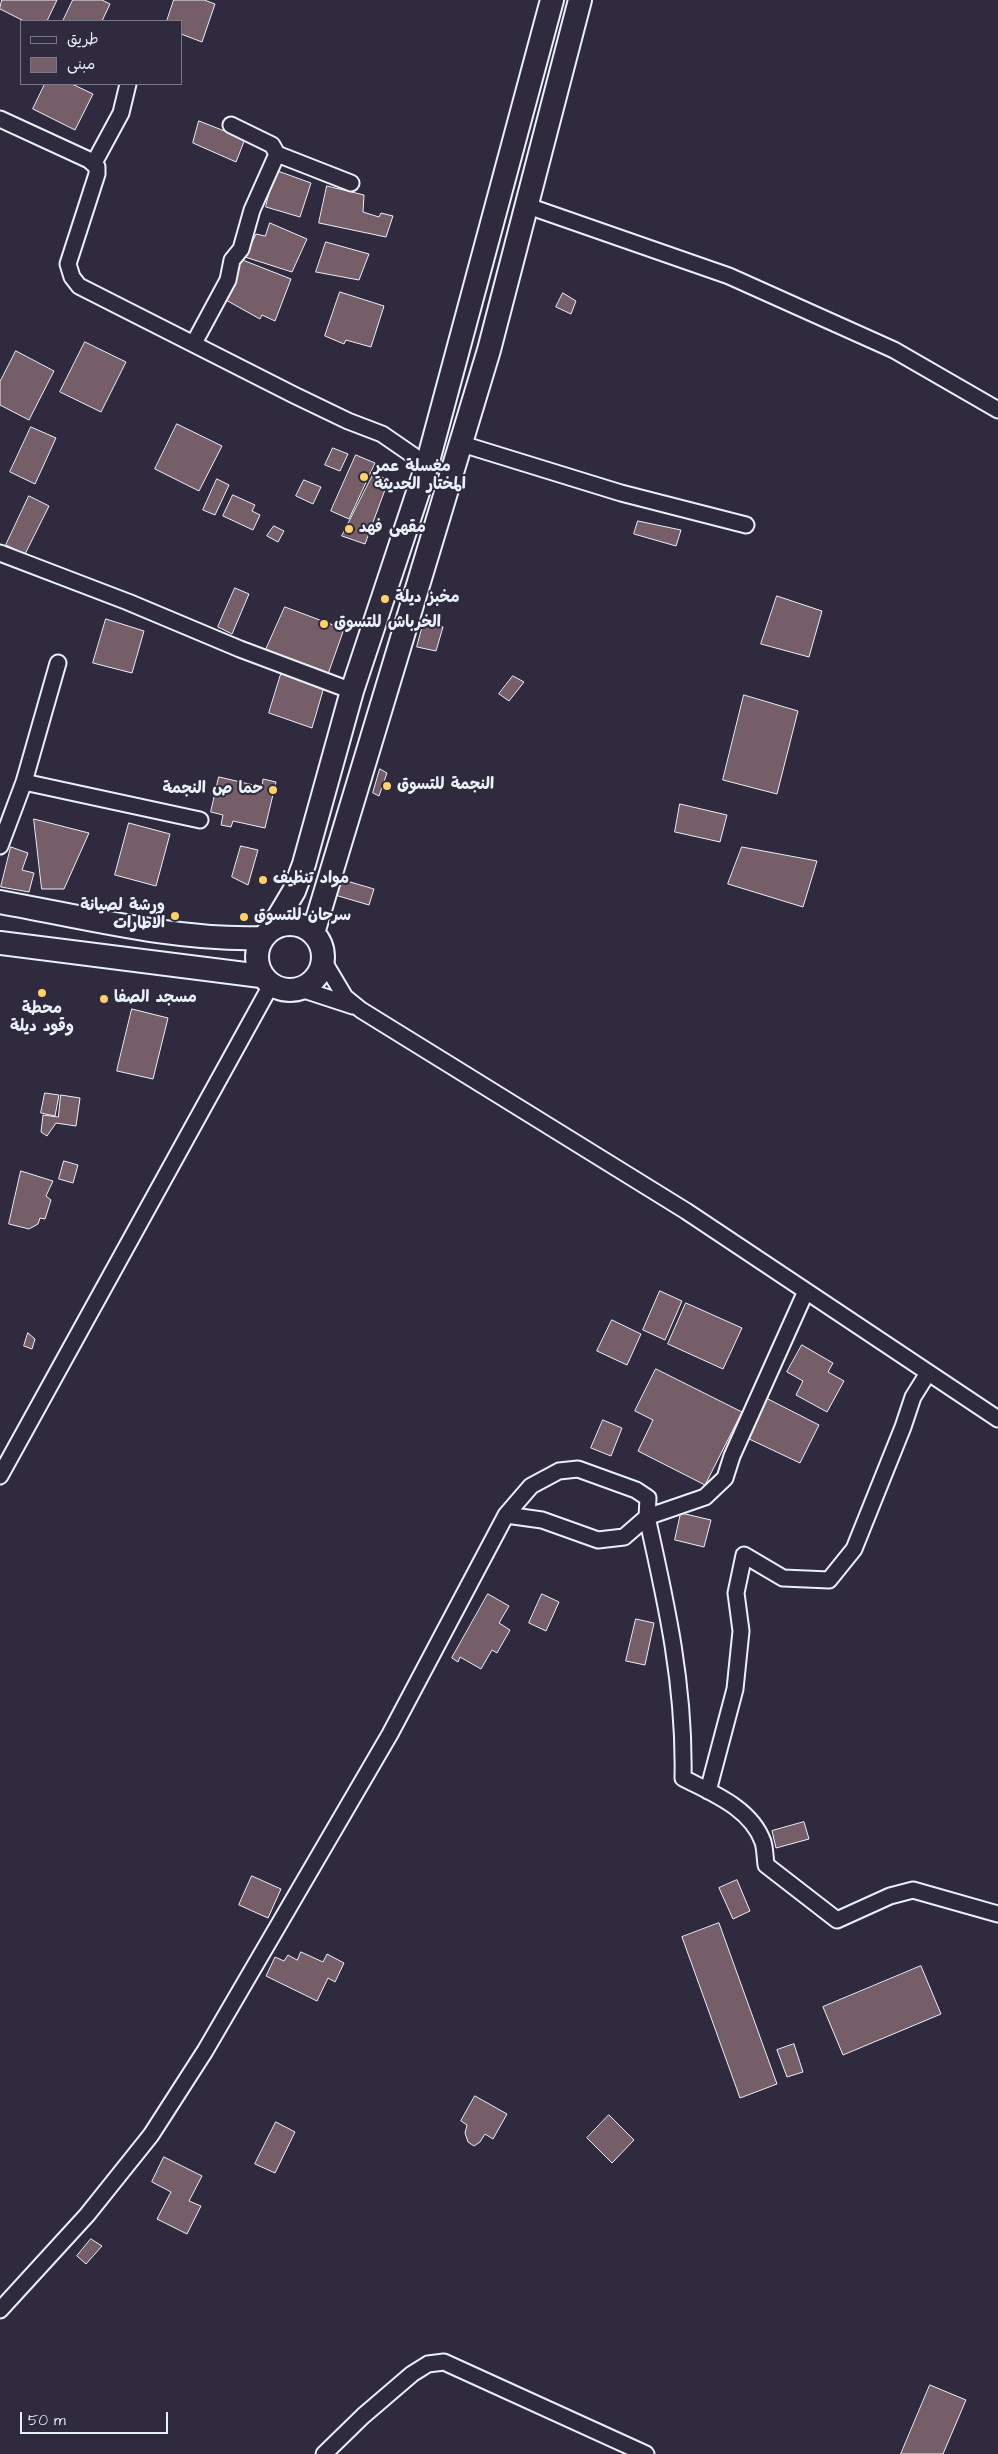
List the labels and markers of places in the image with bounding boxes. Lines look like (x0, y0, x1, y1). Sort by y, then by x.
place label: مغسلة عمر المختار الحديثة (374, 458, 466, 496)
marker: مغسلة عمر المختار الحديثة (358, 471, 370, 483)
place label: مقهى فهد (359, 519, 426, 539)
marker: مقهى فهد (343, 523, 355, 535)
place label: مخبز ديلة (395, 589, 460, 609)
marker: مخبز ديلة (379, 593, 391, 605)
place label: الخرباش للتسوق (334, 614, 441, 634)
marker: الخرباش للتسوق (318, 618, 330, 630)
place label: النجمة للتسوق (397, 776, 494, 796)
place label: حما ص النجمة (162, 780, 263, 800)
marker: النجمة للتسوق (381, 780, 393, 792)
marker: حما ص النجمة (267, 784, 279, 796)
place label: مواد تنظيف (273, 870, 349, 890)
marker: مواد تنظيف (257, 874, 269, 886)
place label: ورشة لصيانة الاطارات (80, 897, 165, 935)
place label: سرحان للتسوق (254, 907, 351, 927)
marker: ورشة لصيانة الاطارات (169, 910, 181, 922)
marker: سرحان للتسوق (238, 911, 250, 923)
marker: محطة وقود ديلة (36, 987, 48, 999)
place label: مسجد الصفا (114, 989, 197, 1009)
marker: مسجد الصفا (98, 993, 110, 1005)
place label: محطة وقود ديلة (10, 1000, 74, 1038)

